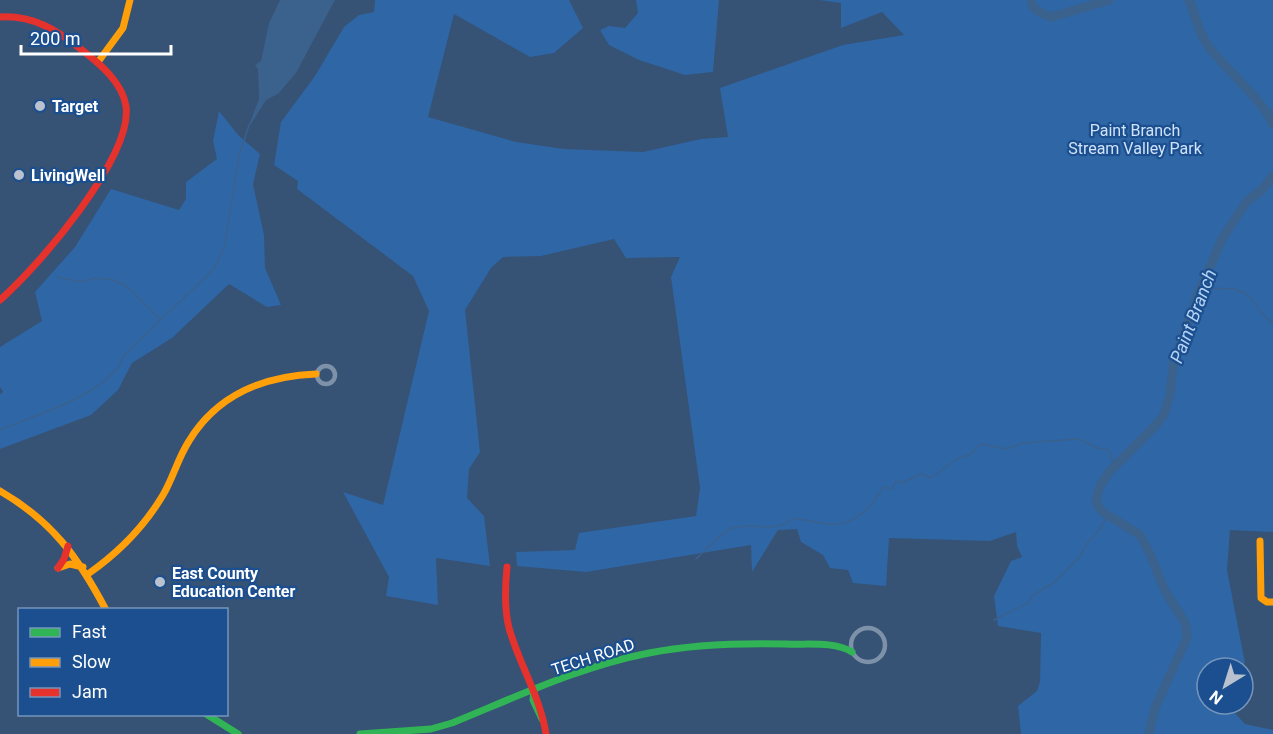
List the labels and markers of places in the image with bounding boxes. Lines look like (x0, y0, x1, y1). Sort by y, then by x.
place label: Target (52, 97, 99, 116)
marker: Target (33, 99, 47, 113)
place label: LivingWell (31, 166, 105, 185)
marker: LivingWell (12, 168, 26, 182)
place label: East County Education Center (172, 564, 295, 601)
marker: East County Education Center (153, 575, 167, 589)

